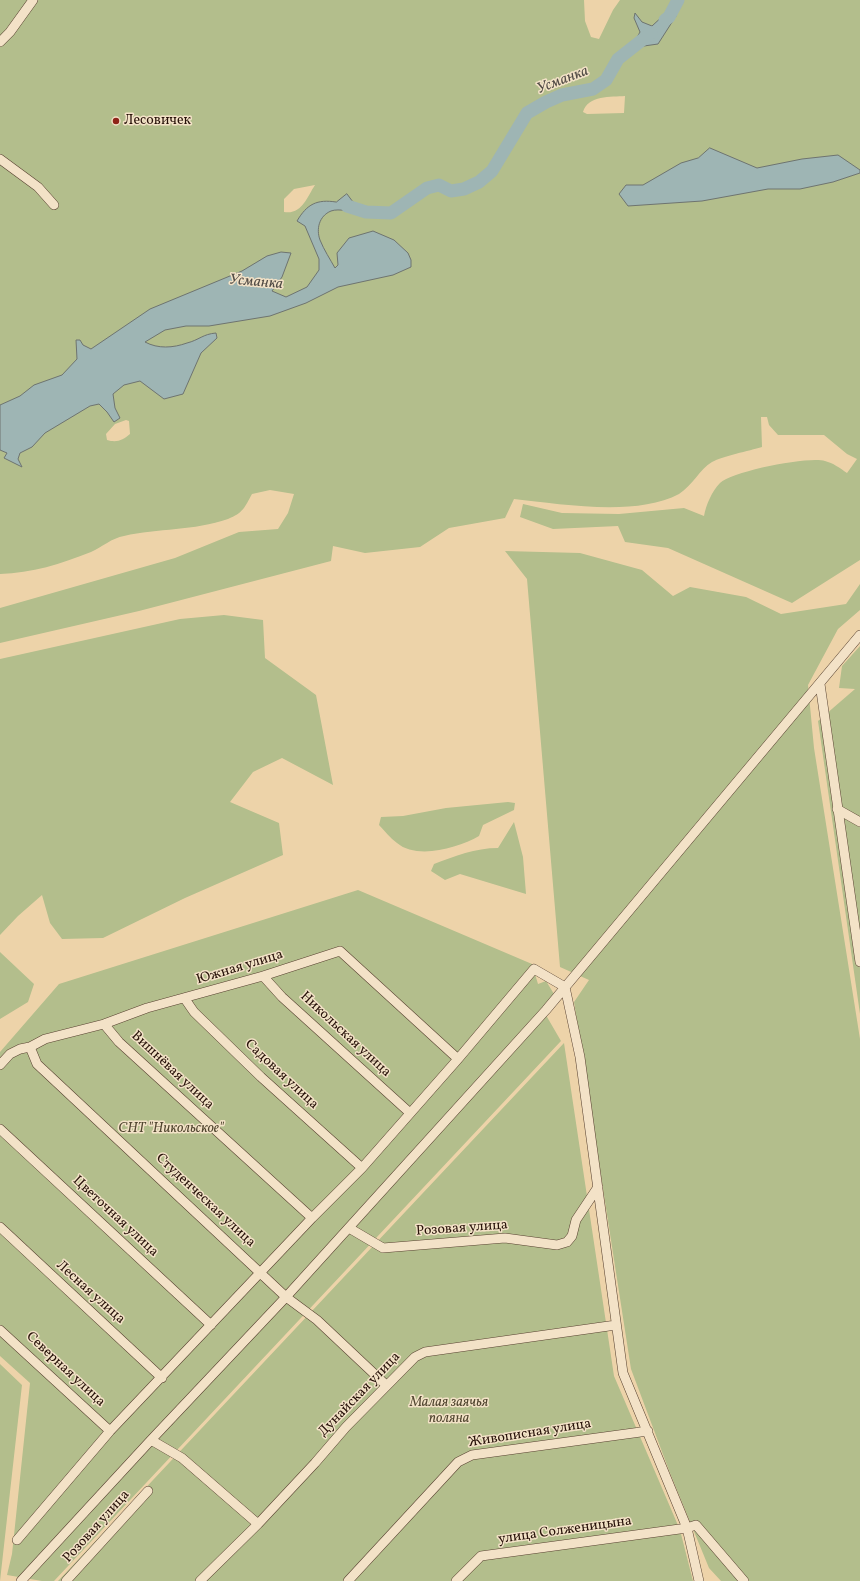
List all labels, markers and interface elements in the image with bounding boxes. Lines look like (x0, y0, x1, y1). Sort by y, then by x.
water label: Усманка (535, 63, 591, 99)
place label: Лесовичек (124, 113, 191, 129)
marker: Лесовичек (111, 116, 121, 126)
water label: Усманка (228, 272, 284, 294)
street label: Южная улица (195, 947, 285, 989)
street label: Никольская улица (296, 989, 394, 1081)
street label: Вишнёвая улица (127, 1028, 217, 1114)
street label: Садовая улица (241, 1037, 321, 1113)
park label: СНТ "Никольское" (118, 1121, 224, 1137)
street label: Студенческая улица (152, 1151, 258, 1251)
street label: Цветочная улица (69, 1173, 161, 1261)
street label: Розовая улица (416, 1217, 508, 1241)
street label: Лесная улица (52, 1258, 128, 1328)
street label: Северная улица (22, 1329, 108, 1411)
street label: Дунайская улица (315, 1349, 405, 1441)
park label: Малая заячья поляна (410, 1395, 488, 1428)
street label: Живописная улица (467, 1416, 593, 1452)
street label: Розовая улица (60, 1487, 134, 1567)
street label: улица Солженицына (497, 1513, 633, 1549)

